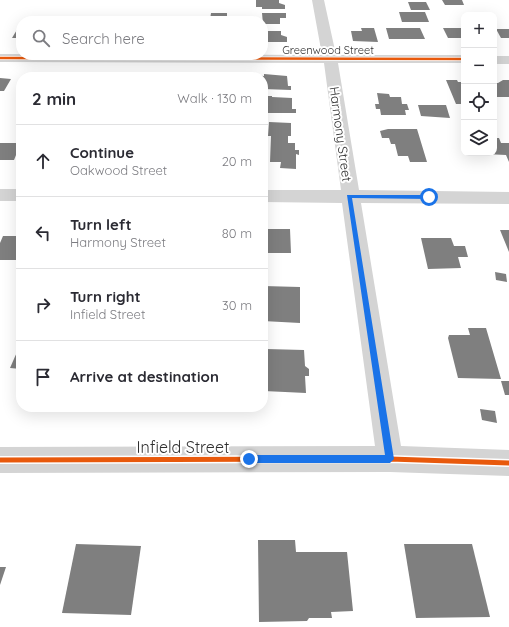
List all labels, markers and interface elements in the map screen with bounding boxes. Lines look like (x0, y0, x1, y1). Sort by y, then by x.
map controls (461, 12, 497, 156)
button: + (461, 12, 497, 48)
search box (16, 16, 268, 60)
icon: search (30, 27, 52, 49)
text: Search here (62, 29, 145, 48)
street label: Greenwood Street (282, 43, 374, 57)
button: − (461, 48, 497, 84)
button: locate (461, 84, 497, 120)
street label: Harmony Street (326, 85, 356, 183)
text: 2 min (32, 88, 76, 109)
text: Walk · 130 m (177, 90, 252, 106)
button: layers (461, 120, 497, 156)
text: Continue (70, 143, 134, 162)
icon: ahead (32, 150, 54, 172)
text: 20 m (222, 153, 252, 169)
text: Oakwood Street (70, 162, 167, 178)
route start (420, 188, 438, 206)
text: Turn left (70, 215, 132, 234)
icon: left (32, 222, 54, 244)
text: 80 m (222, 225, 252, 241)
text: Harmony Street (70, 234, 166, 250)
text: Turn right (70, 287, 141, 306)
icon: right (32, 294, 54, 316)
text: 30 m (222, 297, 252, 313)
text: Infield Street (70, 306, 145, 322)
icon: arrive (32, 366, 54, 388)
text: Arrive at destination (70, 367, 219, 386)
street label: Infield Street (137, 437, 229, 457)
route end (240, 450, 258, 468)

